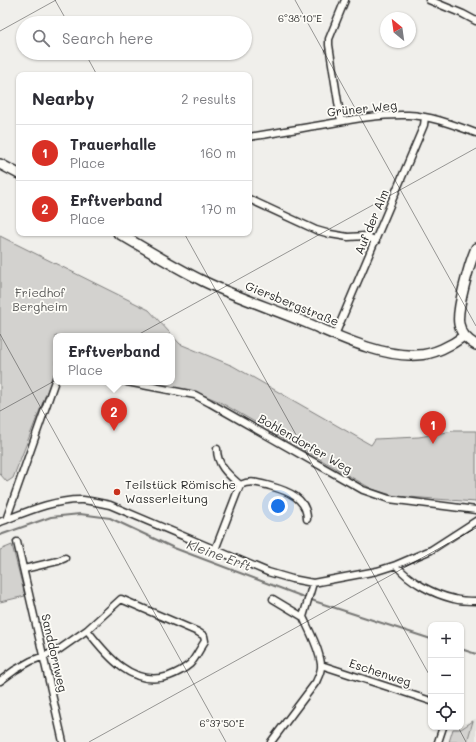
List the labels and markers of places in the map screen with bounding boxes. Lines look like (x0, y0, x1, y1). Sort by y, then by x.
pin: 2 (101, 398, 127, 431)
pin: 1 (420, 411, 446, 444)
place label: Teilstück Römische Wasserleitung (125, 476, 236, 506)
marker: Teilstück Römische Wasserleitung (112, 487, 122, 497)

